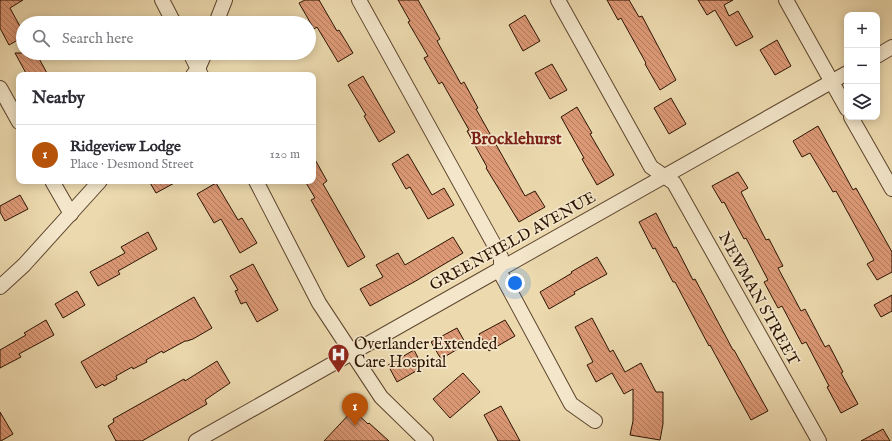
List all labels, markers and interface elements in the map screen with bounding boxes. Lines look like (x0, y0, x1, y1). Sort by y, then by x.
map controls (844, 12, 880, 120)
button: + (844, 12, 880, 48)
search box (16, 16, 316, 60)
icon: search (30, 27, 52, 49)
text: Search here (62, 29, 133, 48)
button: − (844, 48, 880, 84)
button: layers (844, 84, 880, 120)
text: Nearby (32, 88, 85, 109)
district label: Brocklehurst (470, 129, 562, 150)
text: Ridgeview Lodge (70, 137, 181, 156)
text: 1 (43, 146, 47, 163)
text: 120 m (270, 146, 300, 163)
text: Place · Desmond Street (70, 156, 194, 173)
street label: GREENFIELD AVENUE (427, 188, 599, 296)
street label: NEWMAN STREET (713, 229, 803, 369)
your location (505, 273, 525, 293)
place label: Overlander Extended Care Hospital (354, 335, 498, 373)
hospital icon: Overlander Extended Care Hospital (326, 341, 352, 374)
pin: 1 (342, 393, 368, 426)

